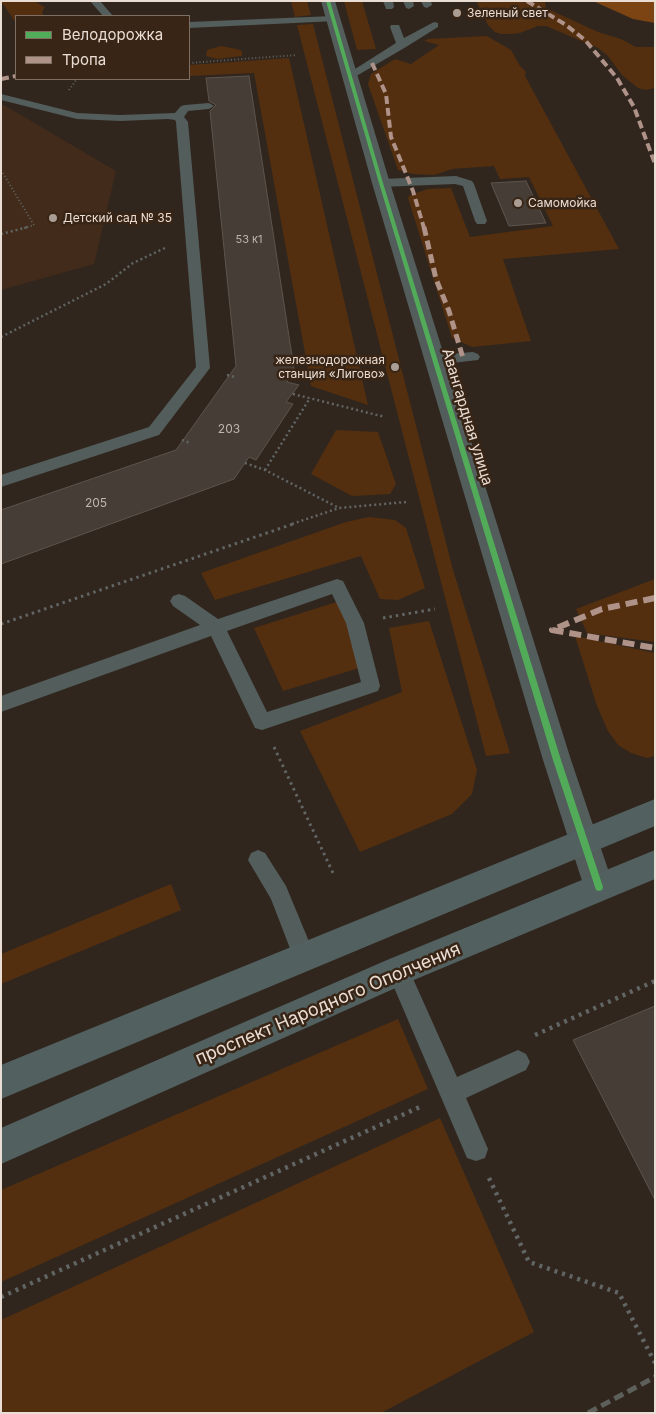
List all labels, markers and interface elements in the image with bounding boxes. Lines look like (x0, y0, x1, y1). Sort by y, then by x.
place label: Зеленый свет (467, 6, 548, 20)
marker: Зеленый свет (451, 7, 463, 19)
legend (15, 15, 190, 80)
text: Велодорожка (62, 25, 163, 44)
text: Тропа (62, 50, 106, 69)
place label: Самомойка (528, 196, 597, 210)
marker: Самомойка (512, 197, 524, 209)
place label: Детский сад № 35 (63, 211, 172, 225)
marker: Детский сад № 35 (47, 212, 59, 224)
house number: 53 к1 (235, 233, 263, 247)
street label: Авангардная улица (438, 346, 496, 488)
place label: железнодорожная станция «Лигово» (275, 353, 385, 381)
marker: железнодорожная станция «Лигово» (389, 361, 401, 373)
house number: 203 (218, 422, 240, 436)
house number: 205 (85, 496, 107, 510)
street label: проспект Народного Ополчения (192, 938, 464, 1070)

